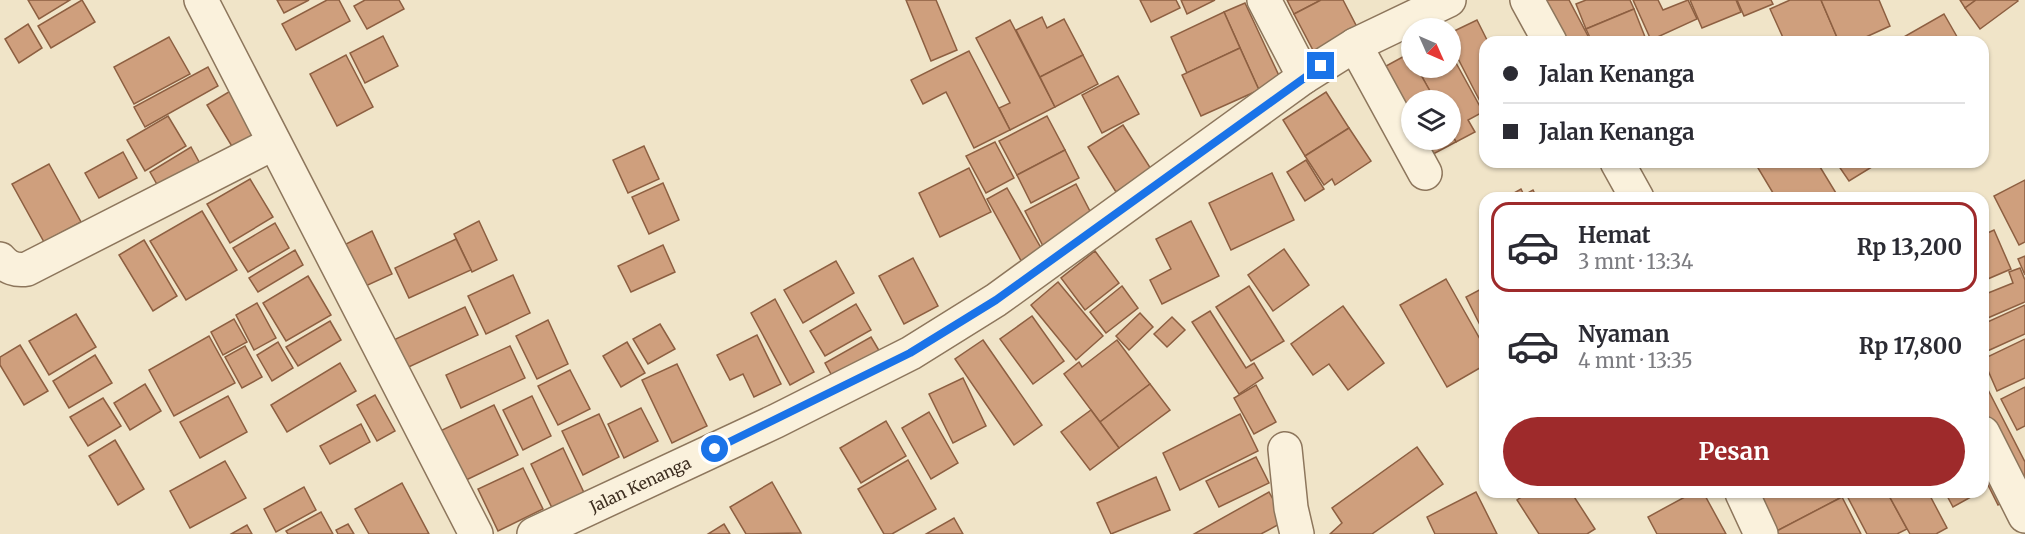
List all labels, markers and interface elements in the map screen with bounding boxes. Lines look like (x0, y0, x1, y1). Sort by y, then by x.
north arrow (1401, 18, 1461, 78)
map controls (1401, 18, 1461, 150)
route end (1307, 52, 1334, 79)
text: Jalan Kenanga (1539, 60, 1695, 88)
button: layers (1401, 90, 1461, 150)
text: Jalan Kenanga (1539, 118, 1695, 146)
icon: car (1506, 220, 1560, 274)
text: Hemat (1578, 221, 1651, 249)
text: Rp 13,200 (1857, 233, 1962, 261)
text: 3 mnt · 13:34 (1578, 249, 1693, 274)
icon: car (1506, 319, 1560, 373)
text: Nyaman (1578, 320, 1669, 348)
text: Rp 17,800 (1859, 332, 1962, 360)
text: 4 mnt · 13:35 (1578, 348, 1693, 373)
button: Pesan (1503, 417, 1965, 486)
route start (701, 435, 728, 462)
street label: Jalan Kenanga (585, 452, 694, 517)

